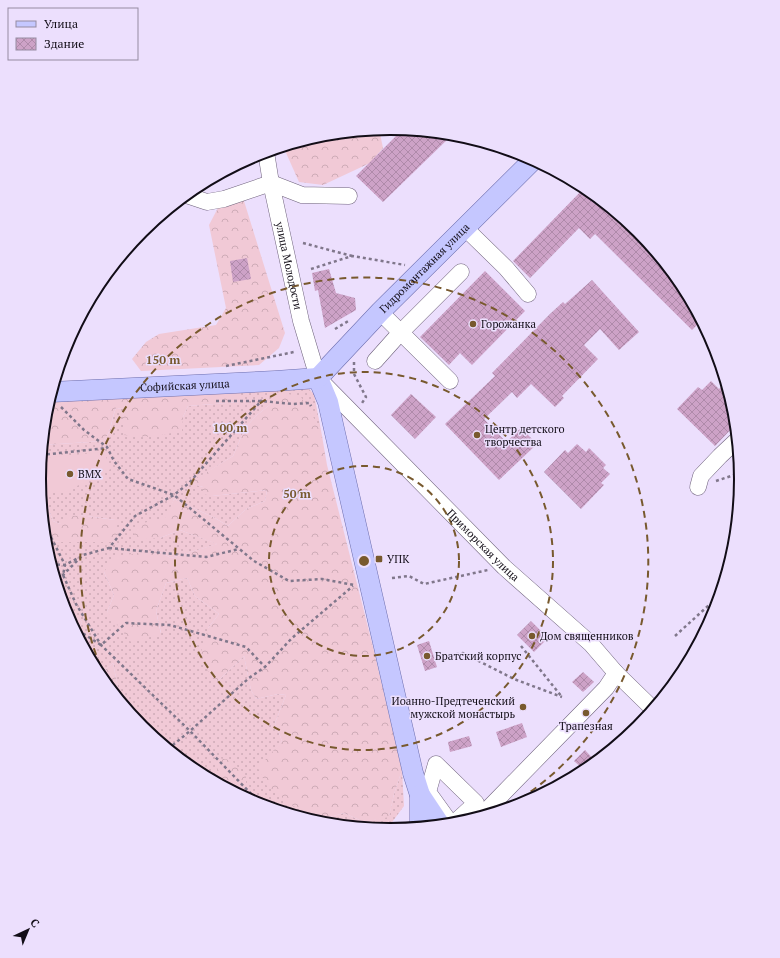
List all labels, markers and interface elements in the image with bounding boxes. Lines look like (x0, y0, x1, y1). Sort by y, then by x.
legend (8, 8, 138, 60)
text: Улица (44, 16, 78, 31)
text: Здание (44, 36, 84, 51)
street label: улица Молодости (272, 219, 305, 311)
street label: Гидромонтажная улица (376, 220, 473, 316)
place label: Горожанка (481, 317, 536, 331)
marker: Горожанка (468, 319, 478, 329)
text: 150 m (146, 352, 180, 367)
street label: Софийская улица (140, 376, 231, 395)
text: 100 m (213, 420, 247, 435)
place label: Центр детского творчества (485, 422, 565, 449)
marker: Центр детского творчества (472, 430, 482, 440)
place label: BMX (78, 467, 102, 481)
marker: BMX (65, 469, 75, 479)
text: 50 m (283, 486, 311, 501)
street label: Приморская улица (444, 506, 523, 585)
place label: УПК (387, 552, 410, 566)
centre of rings (357, 554, 371, 568)
marker: УПК (374, 554, 384, 564)
place label: Дом священников (540, 629, 634, 643)
marker: Дом священников (527, 631, 537, 641)
place label: Братский корпус (435, 649, 521, 663)
marker: Братский корпус (422, 651, 432, 661)
place label: Иоанно-Предтеченский мужской монастырь (392, 694, 515, 721)
marker: Иоанно-Предтеченский мужской монастырь (518, 702, 528, 712)
marker: Трапезная (581, 708, 591, 718)
place label: Трапезная (559, 719, 613, 733)
north arrow (8, 910, 48, 950)
text: С (27, 915, 42, 930)

